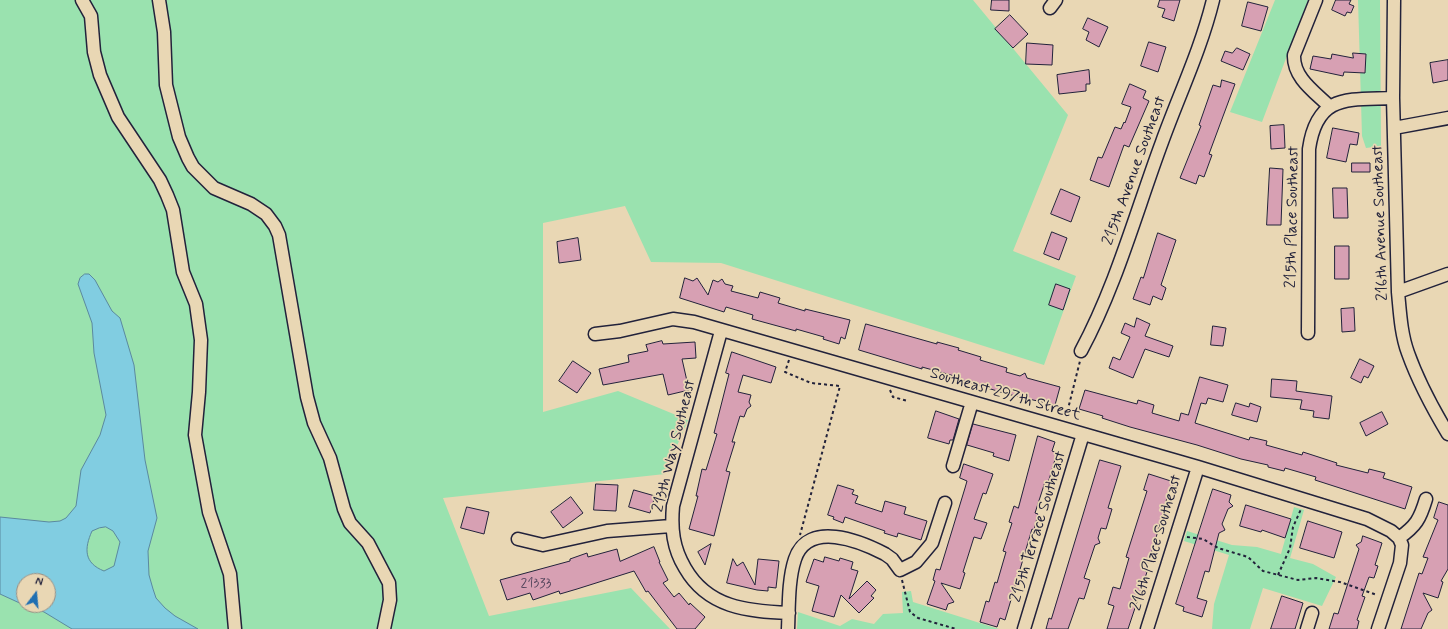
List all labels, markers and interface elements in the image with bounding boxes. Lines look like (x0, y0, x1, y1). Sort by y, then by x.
street label: 215th Avenue Southeast (1099, 94, 1171, 248)
street label: 216th Avenue Southeast (1369, 145, 1393, 301)
street label: 215th Place Southeast (1282, 146, 1304, 288)
street label: Southeast 297th Street (927, 364, 1083, 426)
street label: 213th Way Southeast (649, 378, 701, 514)
street label: 215th Terrace Southeast (1007, 449, 1071, 605)
street label: 216th Place Southeast (1127, 473, 1187, 613)
north arrow (16, 573, 56, 613)
text: N (34, 575, 44, 590)
house number: 21333 (521, 576, 551, 592)

